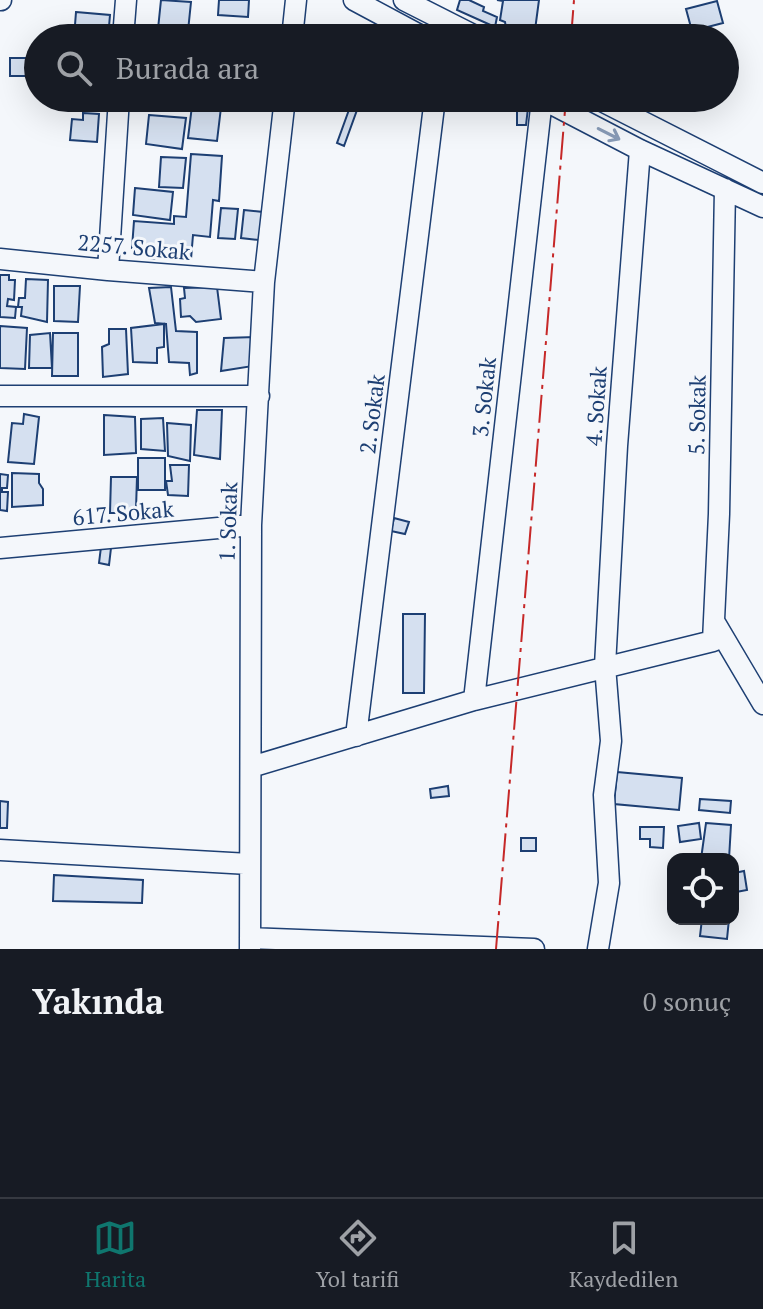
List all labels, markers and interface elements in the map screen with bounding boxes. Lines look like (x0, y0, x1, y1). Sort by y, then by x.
search box (24, 24, 739, 112)
icon: search (52, 46, 96, 90)
text: Burada ara (116, 48, 259, 88)
one-way arrow (597, 126, 621, 142)
street label: 2257. Sokak (76, 227, 192, 266)
street label: 3. Sokak (465, 355, 502, 438)
street label: 4. Sokak (578, 364, 613, 447)
street label: 2. Sokak (352, 372, 391, 455)
street label: 5. Sokak (681, 374, 712, 455)
street label: 1. Sokak (212, 481, 243, 563)
street label: 617. Sokak (71, 494, 175, 531)
map controls (667, 853, 739, 925)
button: locate (667, 853, 739, 925)
text: Yakında (32, 979, 164, 1024)
text: 0 sonuç (643, 984, 731, 1018)
tab: Harita (85, 1216, 146, 1293)
tab: Yol tarifi (316, 1216, 399, 1293)
tab: Kaydedilen (569, 1216, 678, 1293)

